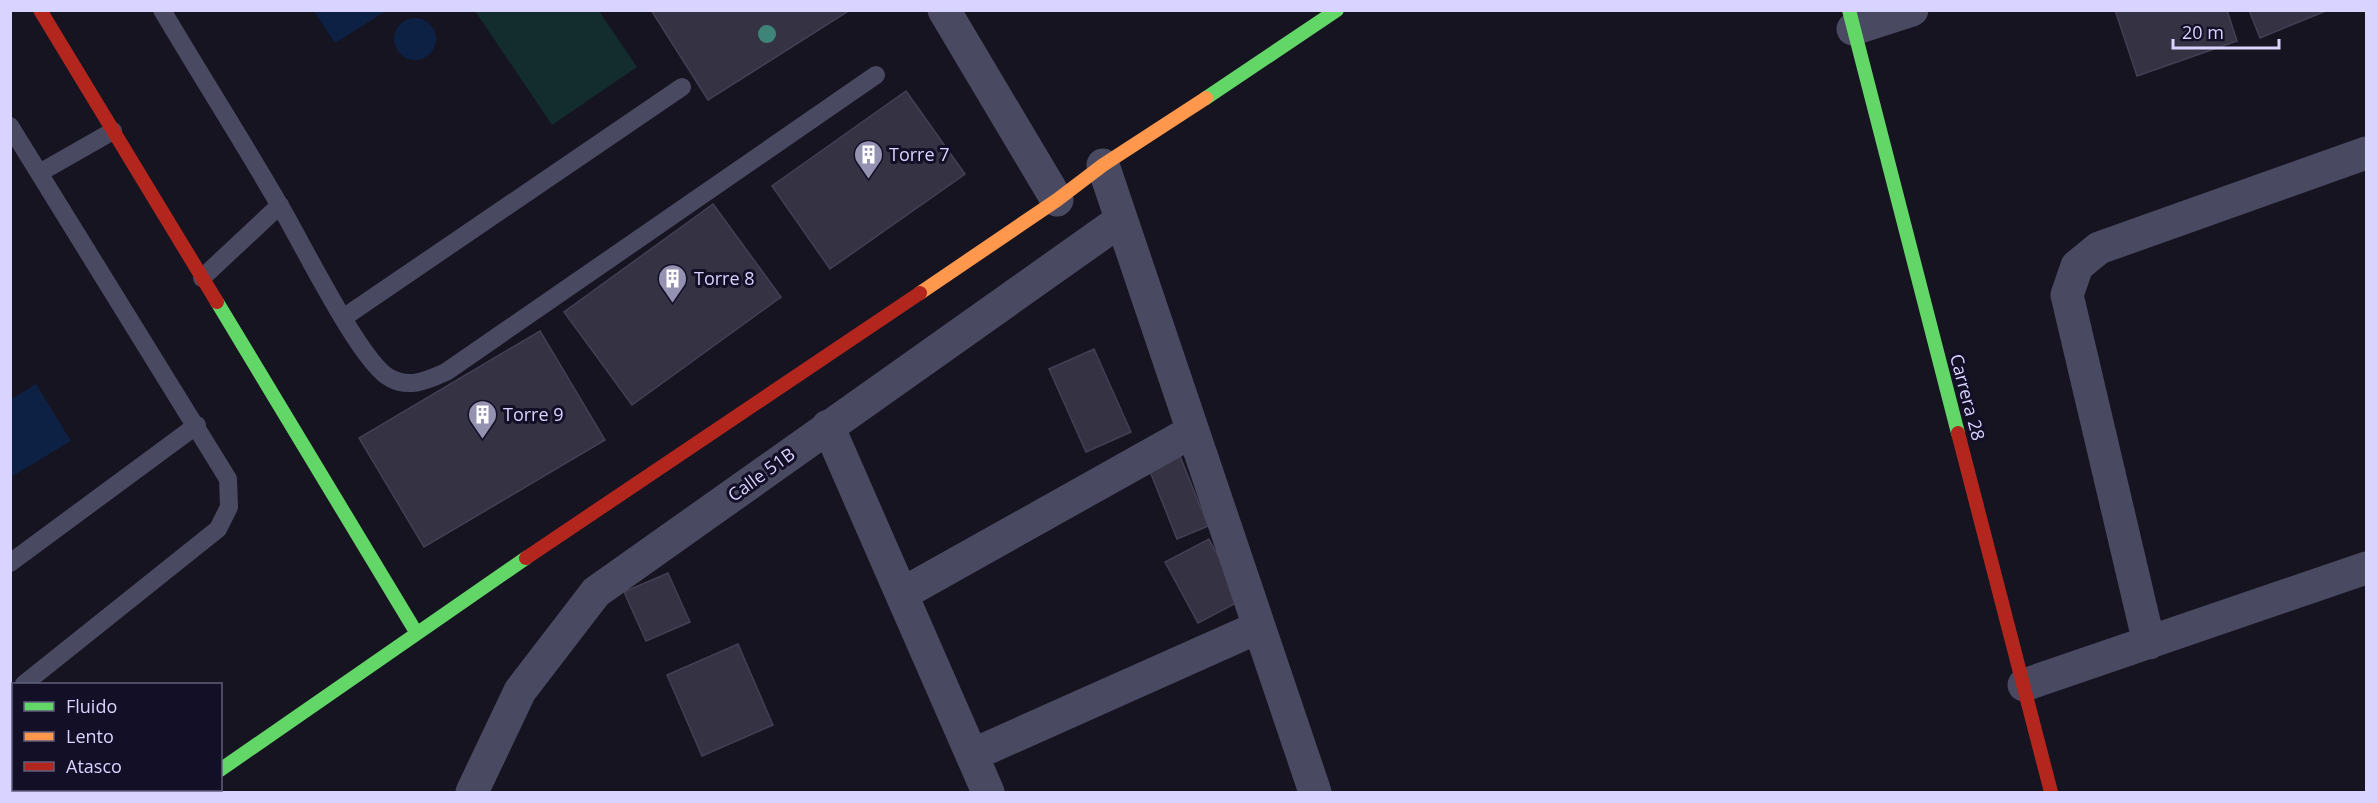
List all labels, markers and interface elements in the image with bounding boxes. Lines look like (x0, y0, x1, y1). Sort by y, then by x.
scale bar (2173, 12, 2280, 50)
text: 20 m (2182, 20, 2224, 44)
building icon: Torre 7 (852, 138, 884, 180)
place label: Torre 7 (889, 142, 950, 166)
building icon: Torre 8 (657, 262, 689, 304)
place label: Torre 8 (694, 266, 755, 290)
street label: Carrera 28 (1945, 351, 1991, 443)
building icon: Torre 9 (466, 398, 498, 440)
place label: Torre 9 (503, 402, 564, 426)
street label: Calle 51B (723, 442, 799, 506)
legend (12, 683, 222, 791)
text: Fluido (66, 694, 117, 718)
text: Lento (66, 724, 114, 748)
text: Atasco (66, 754, 122, 778)

